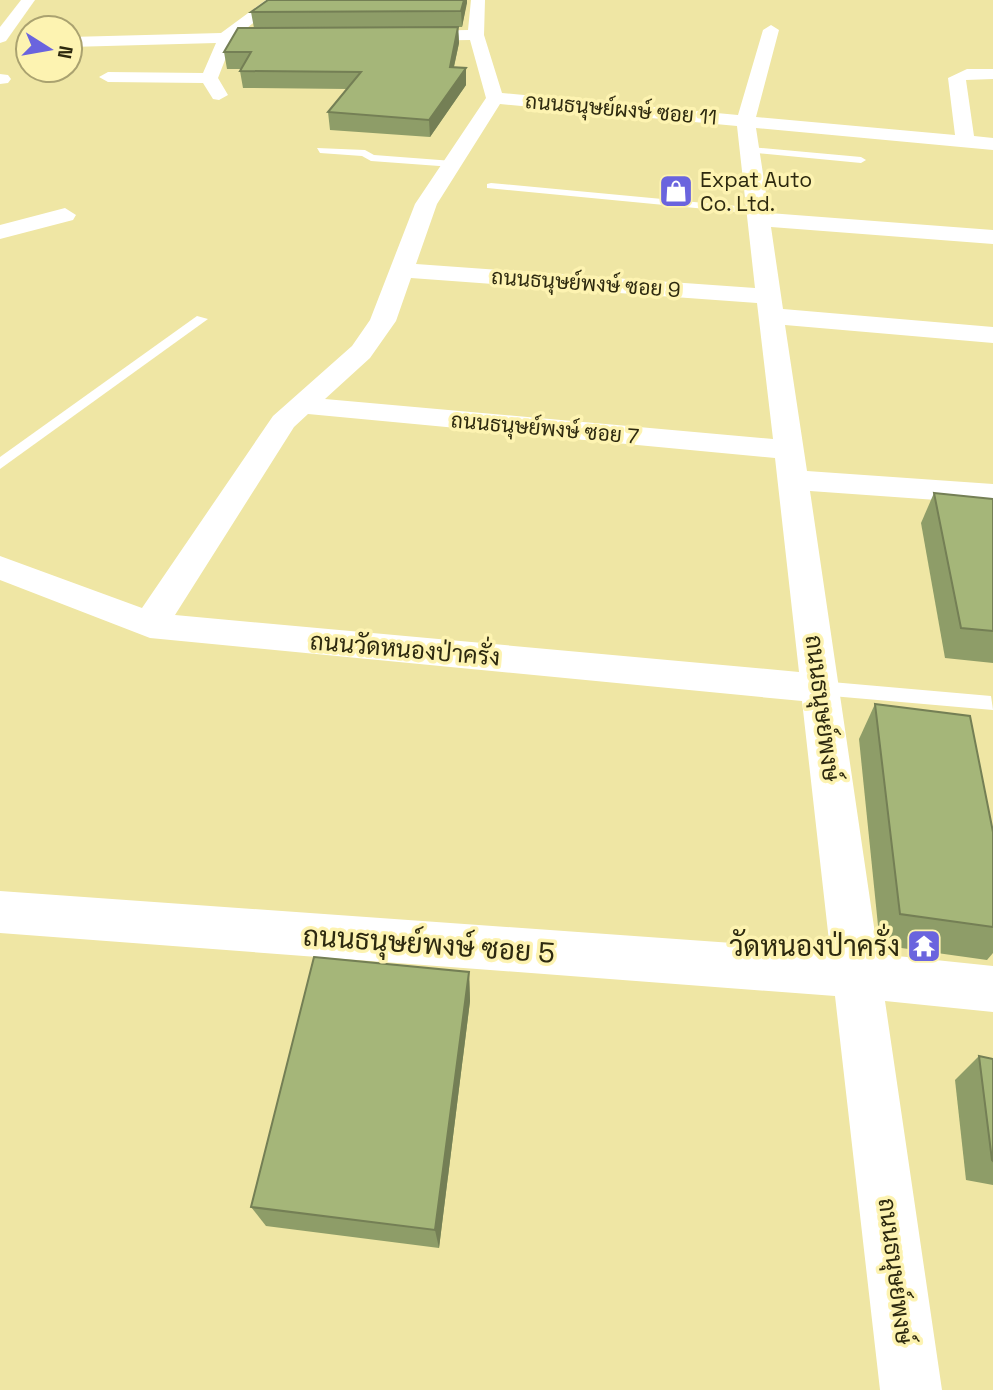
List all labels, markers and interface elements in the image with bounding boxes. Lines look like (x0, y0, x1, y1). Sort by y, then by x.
north arrow (14, 14, 84, 84)
text: N (52, 44, 79, 61)
street label: ถนนธนุษย์ผงษ์ ซอย 11 (524, 87, 718, 132)
place label: Expat Auto Co. Ltd. (700, 166, 812, 217)
shop icon: Expat Auto Co. Ltd. (657, 172, 695, 210)
street label: ถนนธนุษย์พงษ์ ซอย 9 (490, 263, 682, 304)
street label: ถนนธนุษย์พงษ์ ซอย 7 (450, 406, 640, 451)
street label: ถนนวัดหนองป่าครั่ง (309, 621, 502, 673)
street label: ถนนธนุษย์พงษ์ (798, 633, 847, 784)
street label: ถนนธนุษย์พงษ์ ซอย 5 (302, 916, 556, 973)
place label: วัดหนองป่าครั่ง (729, 923, 900, 964)
temple icon: วัดหนองป่าครั่ง (905, 927, 943, 965)
street label: ถนนธนุษย์พงษ์ (871, 1196, 920, 1347)

